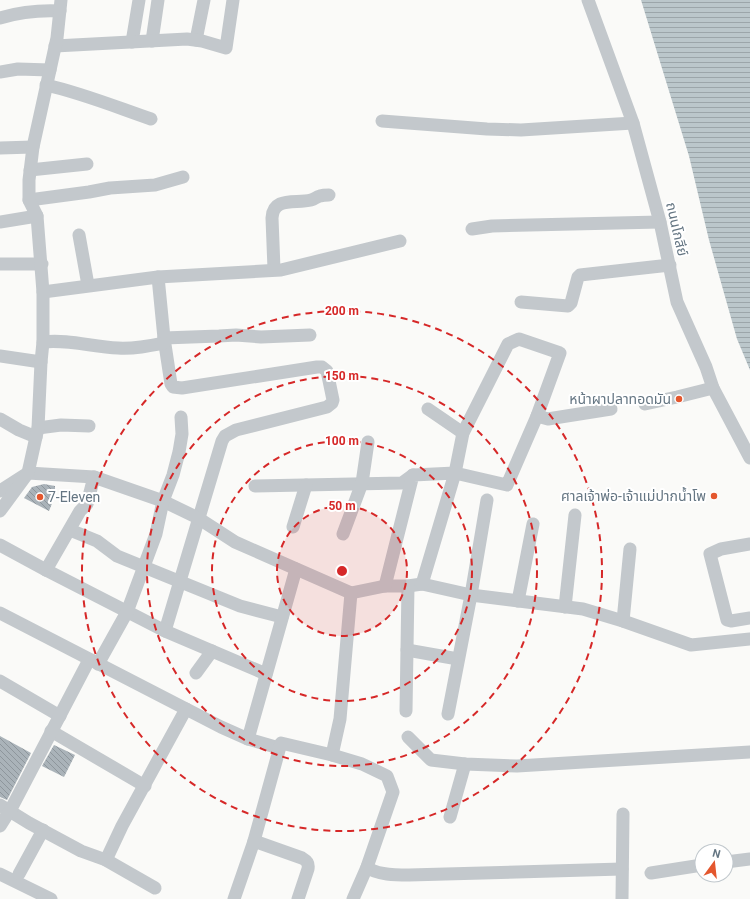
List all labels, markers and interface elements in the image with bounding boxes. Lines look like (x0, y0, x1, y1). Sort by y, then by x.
street label: ถนนโกสีย์ (663, 201, 691, 258)
text: 200 m (325, 304, 359, 318)
text: 150 m (325, 369, 359, 383)
place label: หน้าผาปลาทอดมัน (569, 391, 671, 407)
marker: หน้าผาปลาทอดมัน (674, 394, 684, 404)
text: 100 m (325, 434, 359, 448)
place label: ศาลเจ้าพ่อ-เจ้าแม่ปากน้ำโพ (561, 486, 706, 504)
place label: 7-Eleven (48, 489, 100, 505)
marker: ศาลเจ้าพ่อ-เจ้าแม่ปากน้ำโพ (709, 491, 719, 501)
marker: 7-Eleven (35, 492, 45, 502)
text: 50 m (328, 499, 356, 513)
centre of rings (335, 564, 349, 578)
north arrow (694, 843, 734, 883)
text: N (711, 847, 722, 861)

